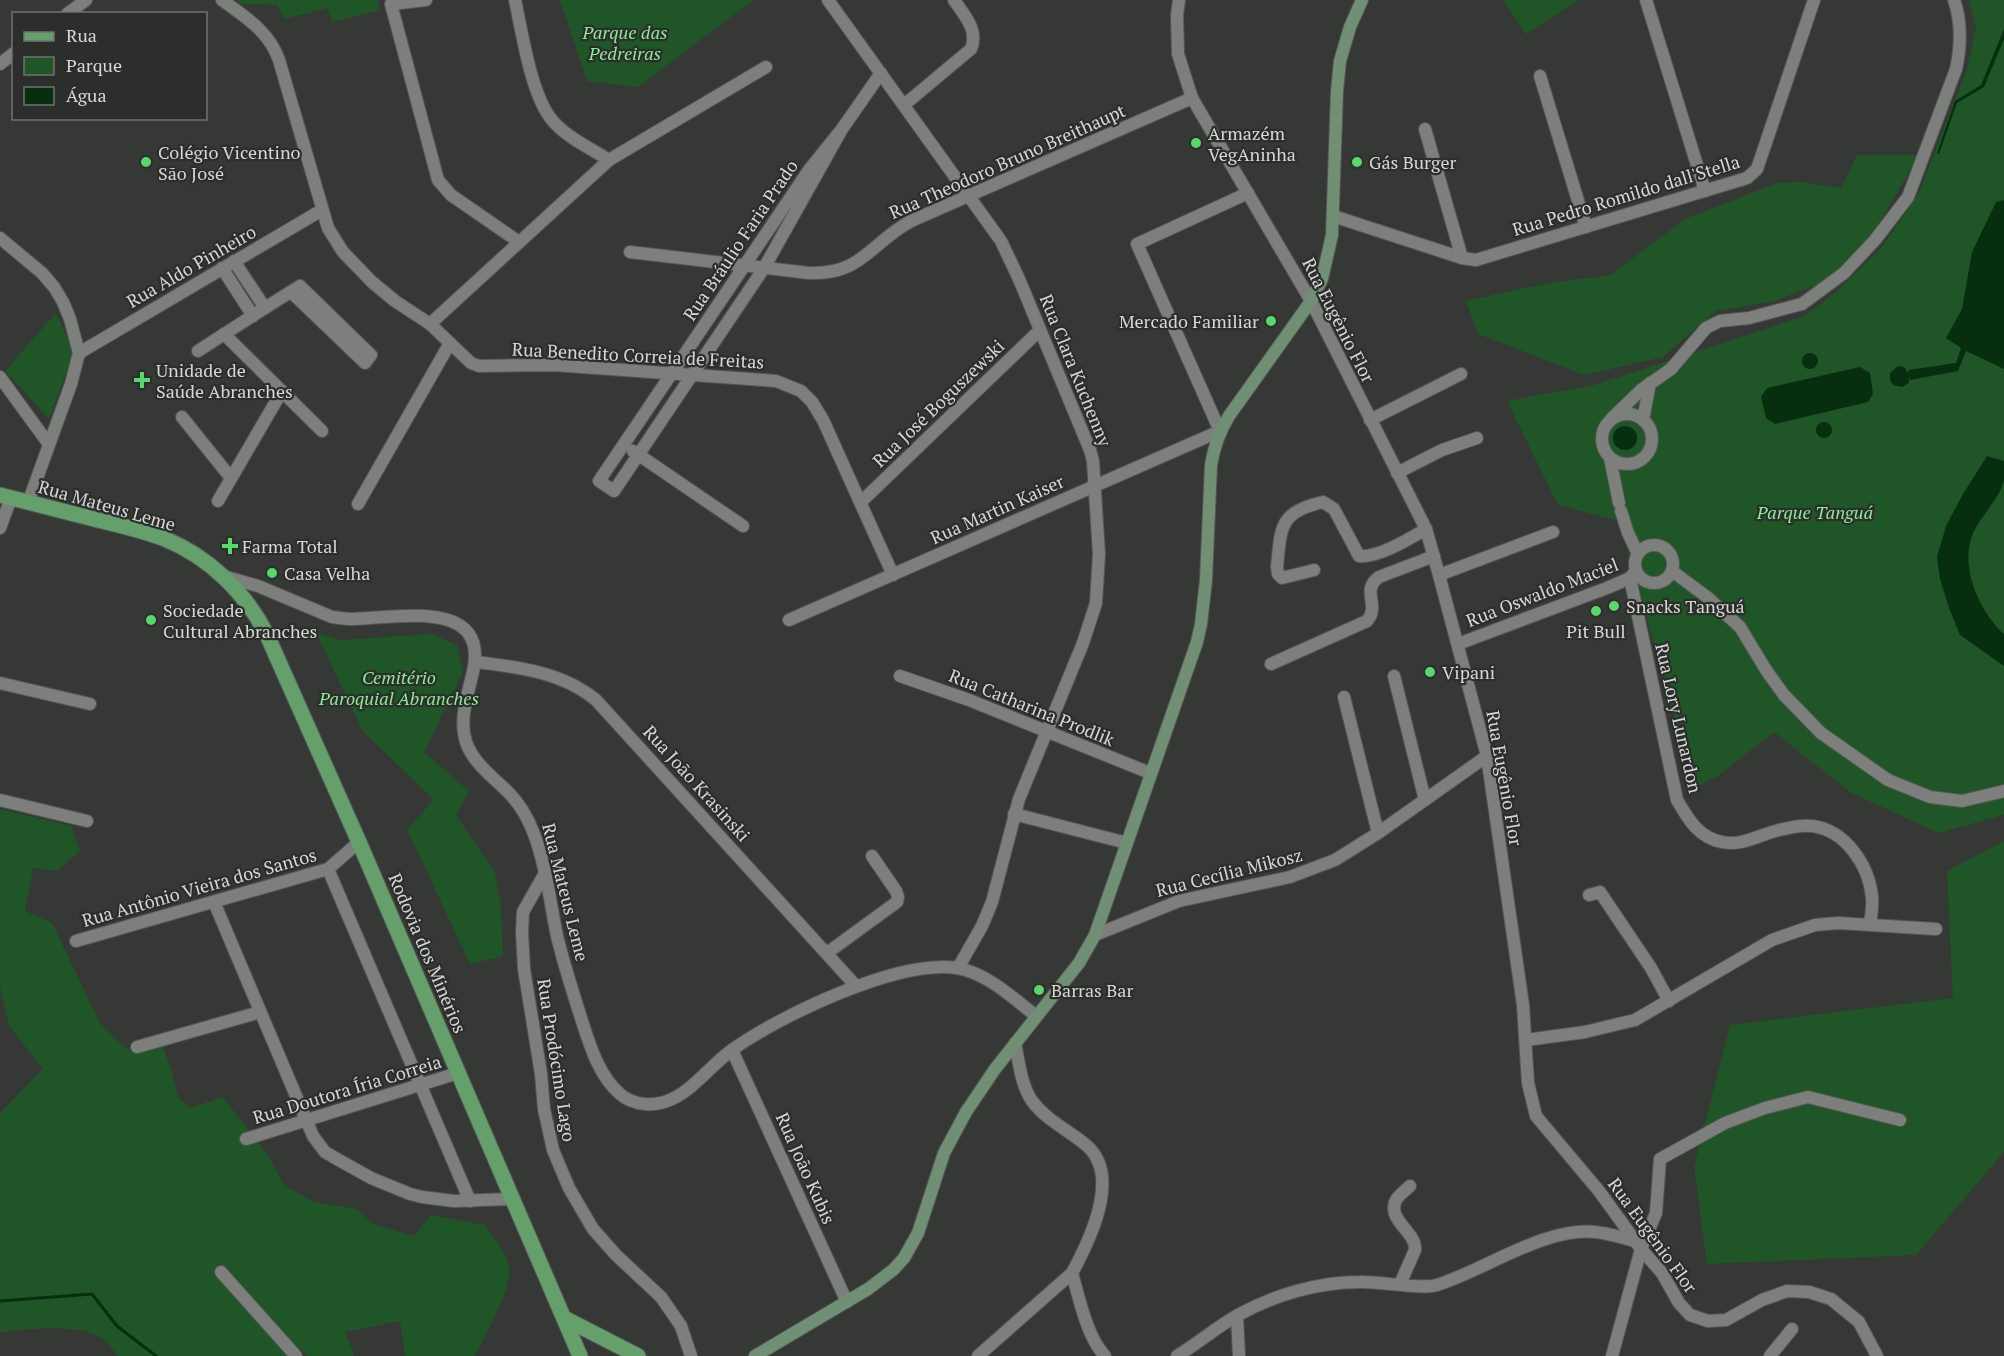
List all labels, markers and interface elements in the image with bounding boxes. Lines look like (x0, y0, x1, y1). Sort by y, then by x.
legend (12, 12, 207, 120)
park label: Parque das Pedreiras (581, 20, 668, 65)
text: Rua (66, 23, 97, 47)
text: Parque (66, 53, 122, 77)
text: Água (66, 83, 107, 107)
street label: Rua Theodoro Bruno Breithaupt (885, 98, 1129, 224)
place label: Armazém VegAninha (1208, 121, 1296, 166)
marker: Armazém VegAninha (1189, 136, 1203, 150)
place label: Colégio Vicentino São José (158, 140, 301, 185)
street label: Rua Pedro Romildo dall'Stella (1509, 149, 1743, 241)
place label: Gás Burger (1369, 150, 1456, 174)
marker: Colégio Vicentino São José (139, 155, 153, 169)
street label: Rua Bráulio Faria Prado (677, 155, 803, 325)
marker: Gás Burger (1350, 155, 1364, 169)
street label: Rua Aldo Pinheiro (122, 219, 260, 313)
street label: Rua Eugênio Flor (1297, 253, 1381, 387)
street label: Rua Clara Kuchenny (1034, 290, 1118, 451)
place label: Mercado Familiar (1119, 309, 1259, 333)
marker: Mercado Familiar (1264, 314, 1278, 328)
street label: Rua José Boguszewski (867, 334, 1009, 472)
street label: Rua Benedito Correia de Freitas (511, 336, 765, 374)
place label: Unidade de Saúde Abranches (156, 358, 293, 403)
marker: Unidade de Saúde Abranches (133, 371, 151, 389)
street label: Rua Martin Kaiser (926, 469, 1068, 549)
street label: Rua Mateus Leme (36, 474, 178, 536)
park label: Parque Tanguá (1756, 500, 1874, 524)
place label: Farma Total (242, 534, 338, 558)
marker: Farma Total (223, 539, 237, 553)
street label: Rua Oswaldo Maciel (1462, 552, 1622, 632)
place label: Casa Velha (284, 561, 370, 585)
marker: Casa Velha (265, 566, 279, 580)
place label: Snacks Tanguá (1626, 594, 1745, 618)
place label: Sociedade Cultural Abranches (163, 598, 317, 643)
marker: Snacks Tanguá (1607, 599, 1621, 613)
marker: Pit Bull (1589, 604, 1603, 618)
marker: Sociedade Cultural Abranches (144, 613, 158, 627)
place label: Pit Bull (1566, 619, 1626, 643)
street label: Rua Lory Lunardon (1650, 641, 1708, 796)
place label: Vipani (1442, 660, 1495, 684)
street label: Rua Catharina Prodlik (946, 663, 1119, 751)
park label: Cemitério Paroquial Abranches (318, 665, 479, 710)
marker: Vipani (1423, 665, 1437, 679)
street label: Rua Eugênio Flor (1481, 708, 1529, 848)
street label: Rua João Krasinski (638, 720, 756, 846)
street label: Rua Mateus Leme (537, 820, 595, 964)
street label: Rua Antônio Vieira dos Santos (79, 842, 319, 932)
street label: Rua Cecília Mikosz (1153, 842, 1305, 902)
street label: Rodovia dos Minérios (383, 869, 473, 1037)
street label: Rua Prodócimo Lago (532, 977, 582, 1143)
place label: Barras Bar (1051, 978, 1133, 1002)
marker: Barras Bar (1032, 983, 1046, 997)
street label: Rua Doutora Íria Correia (250, 1049, 444, 1129)
street label: Rua João Kubis (771, 1108, 841, 1228)
street label: Rua Eugênio Flor (1603, 1172, 1703, 1298)

